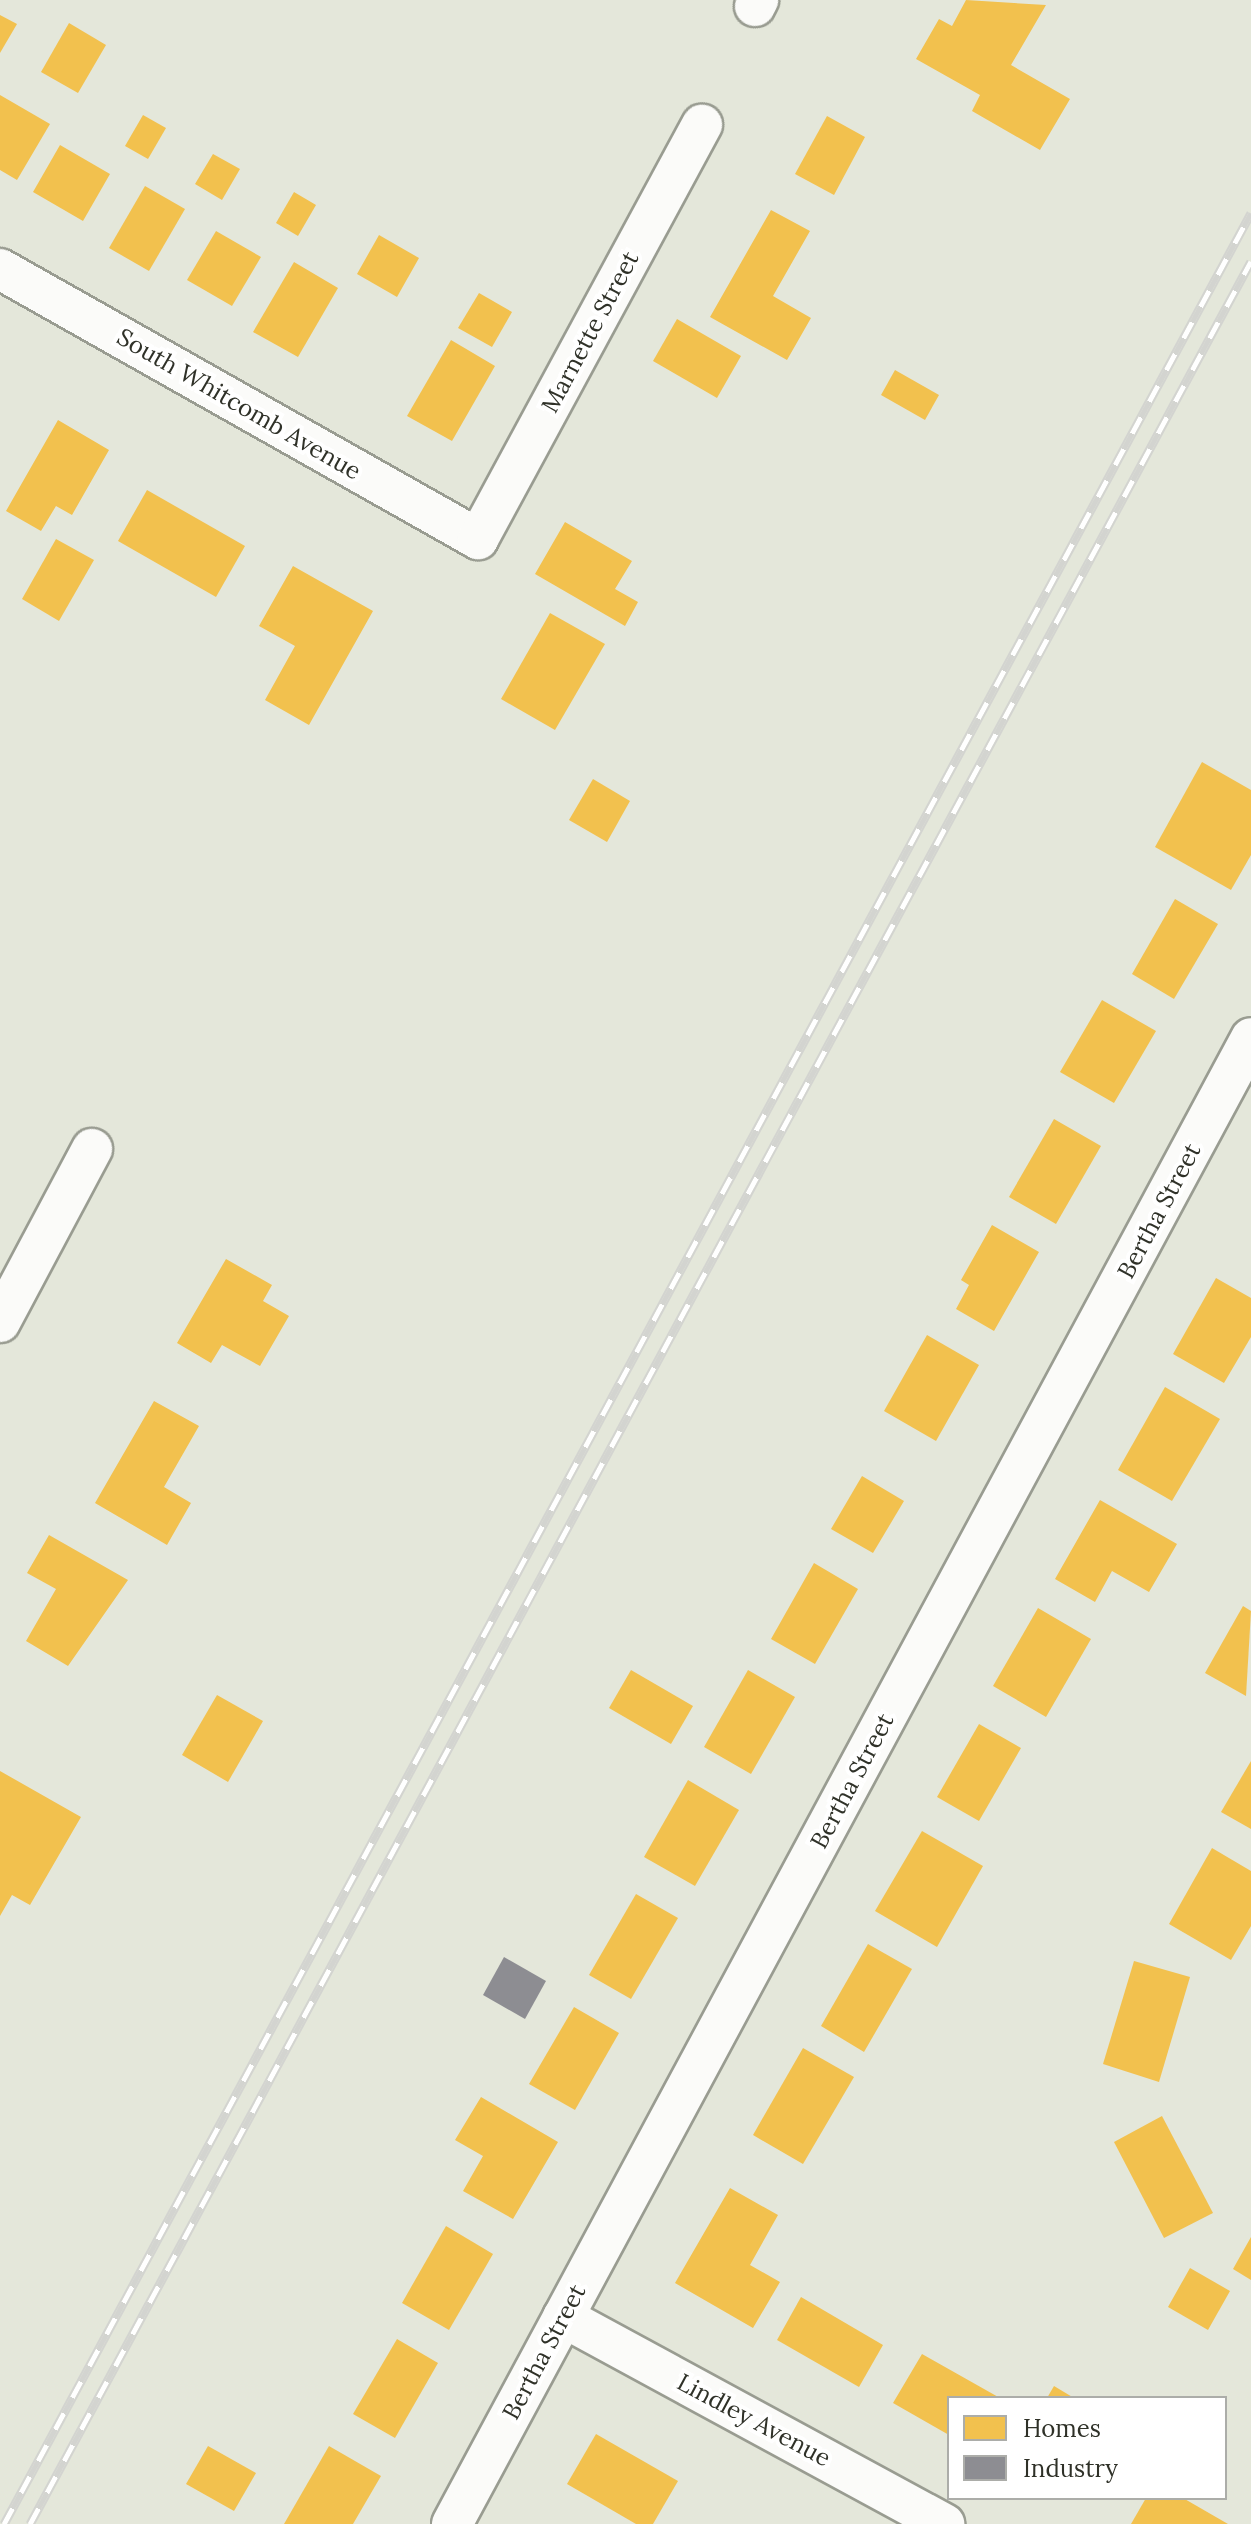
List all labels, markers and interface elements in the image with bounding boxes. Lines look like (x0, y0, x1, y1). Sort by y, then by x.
street label: Marnette Street (535, 246, 645, 418)
street label: South Whitcomb Avenue (112, 322, 366, 486)
street label: Bertha Street (1111, 1139, 1207, 1283)
street label: Bertha Street (804, 1709, 900, 1853)
street label: Bertha Street (496, 2280, 592, 2424)
street label: Lindley Avenue (672, 2368, 836, 2472)
legend (947, 2396, 1227, 2500)
text: Homes (1023, 2413, 1101, 2444)
text: Industry (1023, 2453, 1118, 2484)

